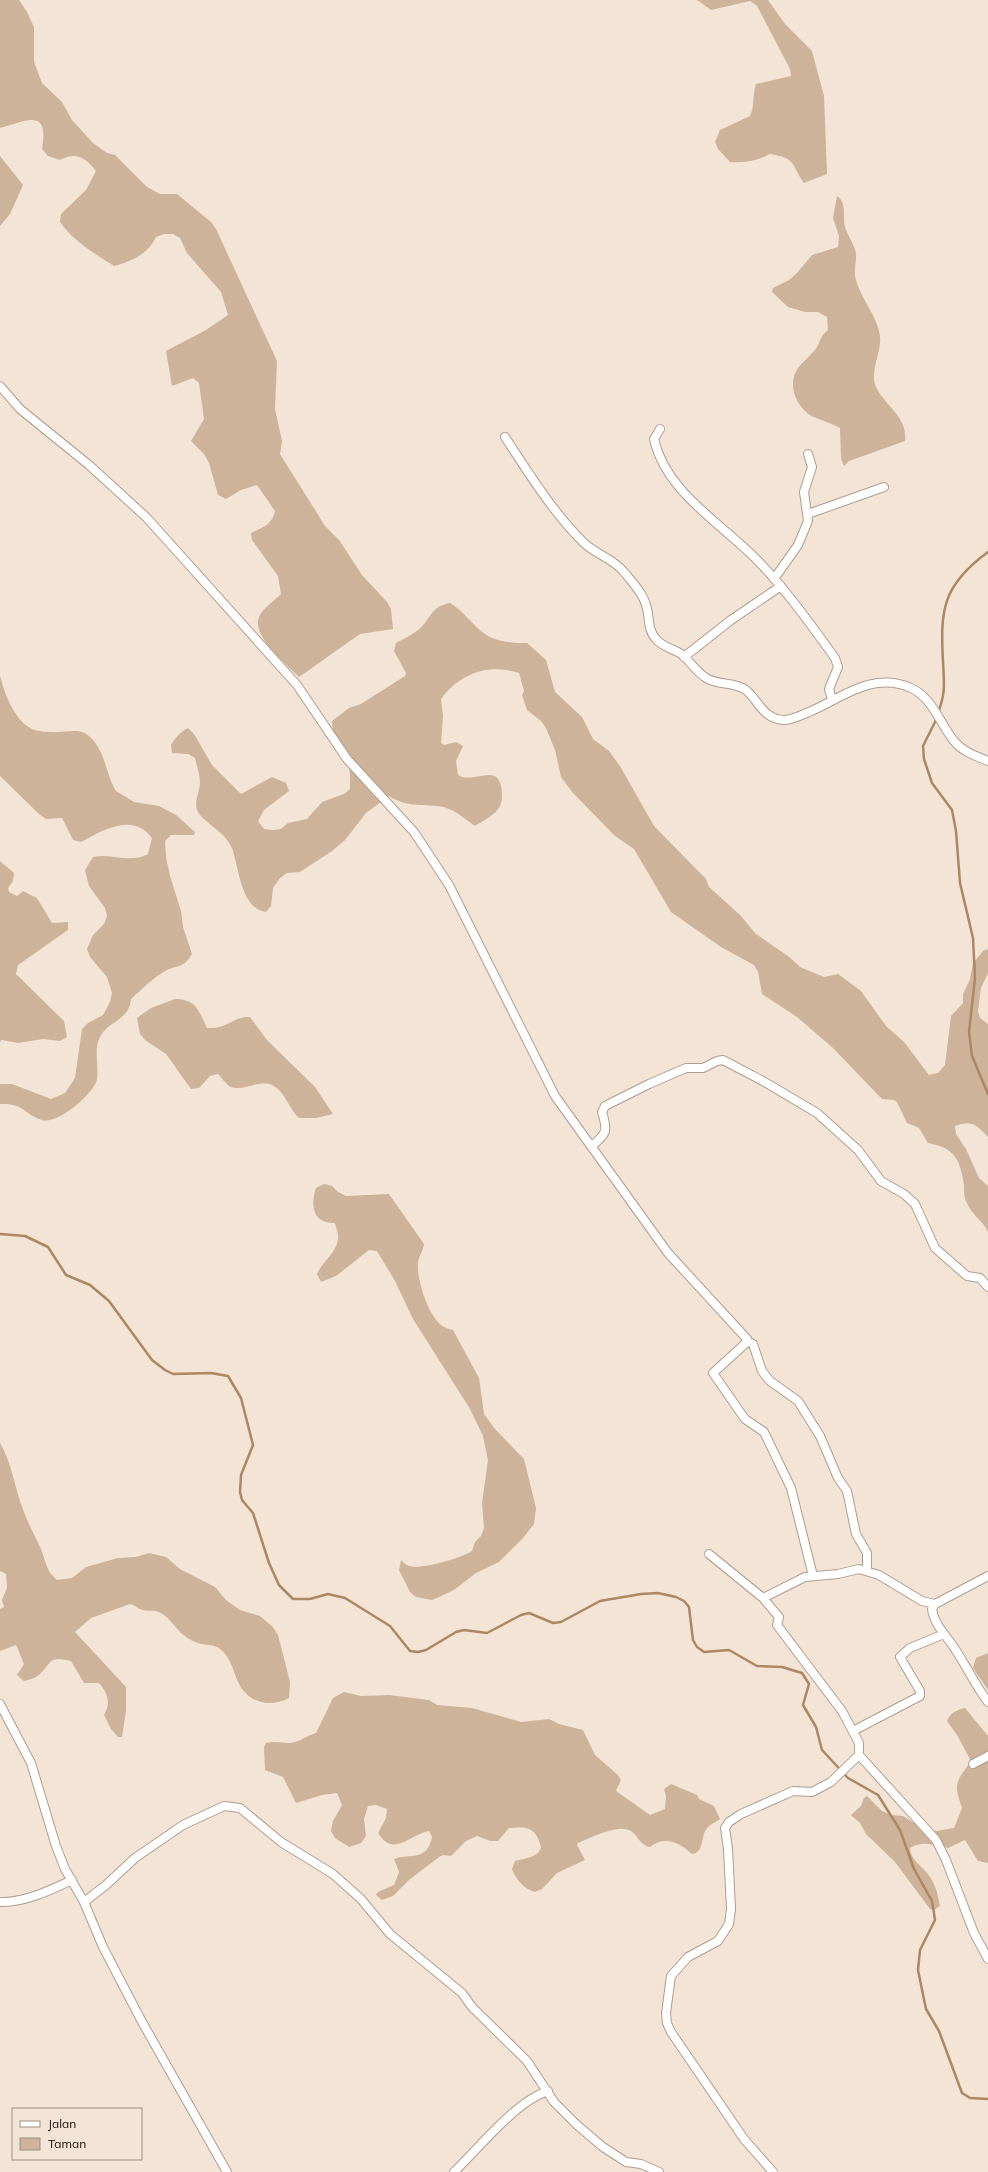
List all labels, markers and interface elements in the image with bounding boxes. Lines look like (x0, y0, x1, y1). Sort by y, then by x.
legend (12, 2108, 142, 2160)
text: Jalan (48, 2116, 76, 2131)
text: Taman (48, 2136, 86, 2151)

